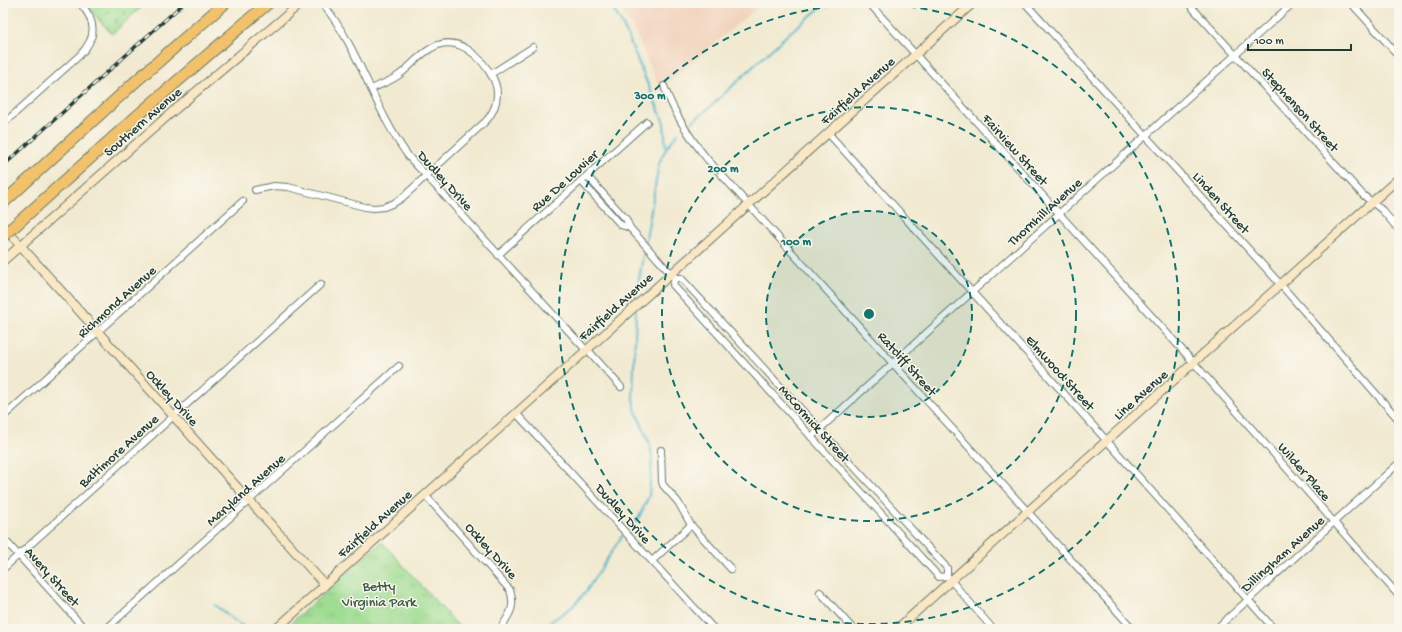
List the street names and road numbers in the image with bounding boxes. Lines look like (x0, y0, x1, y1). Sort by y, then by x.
street label: Fairfield Avenue (817, 54, 900, 130)
street label: Stephenson Street (1257, 65, 1342, 157)
street label: Southern Avenue (101, 84, 187, 161)
street label: Fairview Street (977, 110, 1052, 191)
street label: Dudley Drive (412, 147, 476, 216)
street label: Rue De Louvier (529, 147, 604, 216)
street label: Linden Street (1188, 169, 1253, 239)
street label: Thornhill Avenue (1004, 175, 1087, 251)
street label: Richmond Avenue (75, 263, 161, 343)
street label: Fairfield Avenue (575, 270, 658, 346)
street label: Ratcliff Street (873, 329, 940, 401)
street label: Elmwood Street (1021, 332, 1098, 416)
street label: Line Avenue (1111, 366, 1173, 425)
street label: Ockley Drive (141, 367, 202, 431)
street label: McCormick Street (774, 382, 853, 468)
street label: Baltimore Avenue (75, 411, 164, 493)
street label: Wilder Place (1273, 440, 1334, 506)
street label: Maryland Avenue (204, 450, 290, 531)
street label: Dudley Drive (590, 480, 654, 549)
street label: Fairfield Avenue (334, 487, 417, 563)
street label: Dillingham Avenue (1238, 512, 1330, 598)
street label: Ockley Drive (460, 520, 521, 584)
street label: Avery Street (20, 544, 83, 612)

